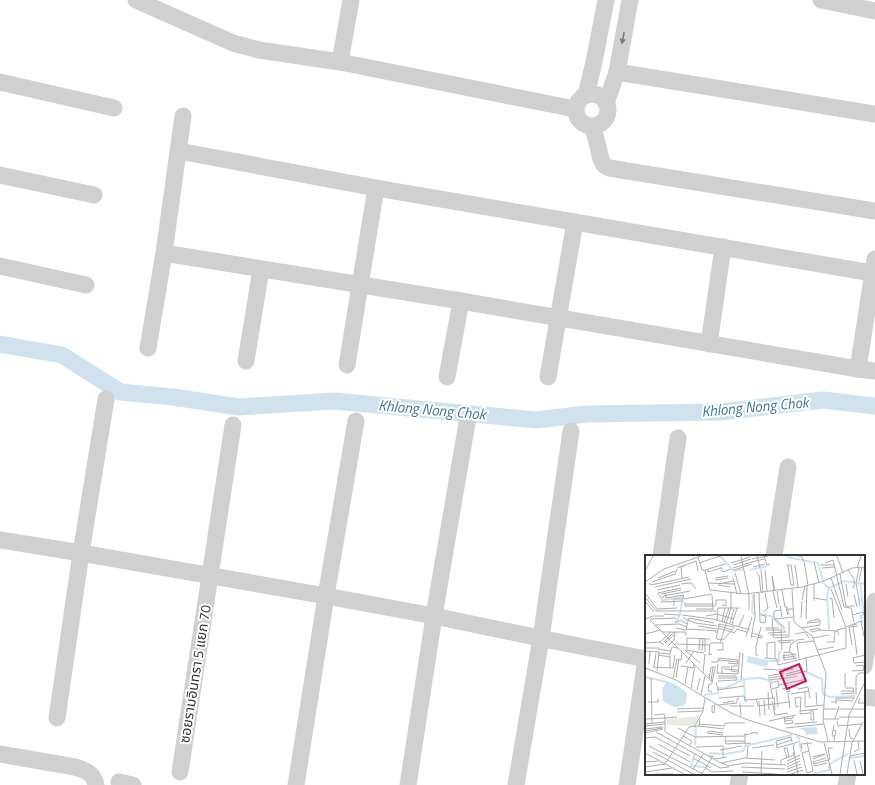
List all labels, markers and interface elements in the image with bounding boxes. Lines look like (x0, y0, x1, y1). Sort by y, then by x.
one-way arrow (620, 32, 626, 44)
water label: Khlong Nong Chok (700, 390, 812, 423)
water label: Khlong Nong Chok (378, 393, 489, 426)
inset map (645, 555, 865, 775)
street label: ซอยรามอินทรา 5 แยก 70 (173, 603, 216, 745)

